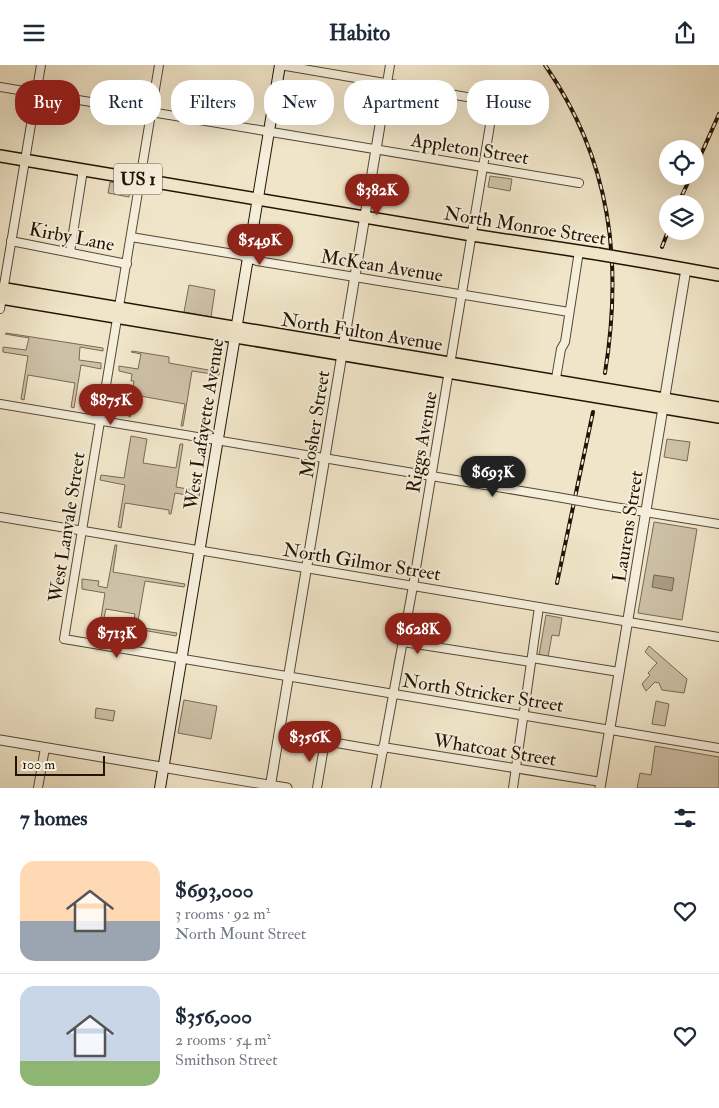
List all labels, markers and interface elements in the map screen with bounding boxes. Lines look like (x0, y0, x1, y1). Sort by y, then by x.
icon: menu (20, 19, 48, 47)
text: Habito (329, 19, 390, 47)
icon: share (671, 19, 699, 47)
chip: Buy (15, 80, 80, 125)
chip: Rent (90, 80, 161, 125)
chip: Filters (171, 80, 254, 125)
chip: New (264, 80, 334, 125)
chip: Apartment (344, 80, 457, 125)
chip: House (467, 80, 549, 125)
street label: Appleton Street (408, 128, 530, 171)
map controls (659, 140, 704, 240)
button: locate (659, 140, 704, 185)
road number: US 1 (114, 163, 162, 195)
pin: $382K (342, 173, 412, 216)
text: $382K (356, 180, 398, 200)
button: layers (659, 195, 704, 240)
street label: North Monroe Street (442, 201, 608, 251)
street label: Kirby Lane (27, 217, 117, 257)
pin: $549K (225, 223, 295, 266)
text: $549K (238, 230, 282, 250)
street label: McKean Avenue (319, 245, 445, 287)
street label: North Fulton Avenue (279, 307, 444, 357)
street label: West Lafayette Avenue (178, 337, 229, 512)
street label: Mosher Street (295, 369, 335, 480)
pin: $875K (76, 383, 146, 426)
street label: Riggs Avenue (401, 389, 443, 495)
text: $875K (90, 390, 132, 410)
street label: West Lanvale Street (43, 450, 91, 605)
pin: $693K (458, 455, 528, 498)
text: $693K (472, 462, 514, 482)
street label: Laurens Street (607, 469, 649, 584)
street label: North Gilmor Street (281, 538, 442, 586)
pin: $628K (383, 613, 453, 655)
pin: $713K (82, 617, 152, 659)
text: $628K (396, 619, 440, 639)
text: $713K (97, 623, 137, 643)
street label: North Stricker Street (400, 668, 565, 718)
pin: $356K (275, 721, 345, 763)
text: $356K (289, 727, 331, 747)
street label: Whatcoat Street (431, 728, 558, 772)
scale bar (15, 753, 105, 776)
text: 100 m (22, 756, 55, 773)
icon: filters (671, 804, 699, 832)
text: 7 homes (20, 805, 87, 832)
text: $693,000 (175, 877, 254, 904)
icon: home (60, 881, 120, 941)
icon: heart (671, 897, 699, 925)
text: 3 rooms · 92 m² (175, 904, 270, 924)
text: North Mount Street (175, 924, 306, 944)
text: $356,000 (175, 1003, 252, 1030)
icon: home (60, 1006, 120, 1066)
icon: heart (671, 1022, 699, 1050)
text: 2 rooms · 54 m² (175, 1030, 271, 1050)
text: Smithson Street (175, 1050, 277, 1070)

